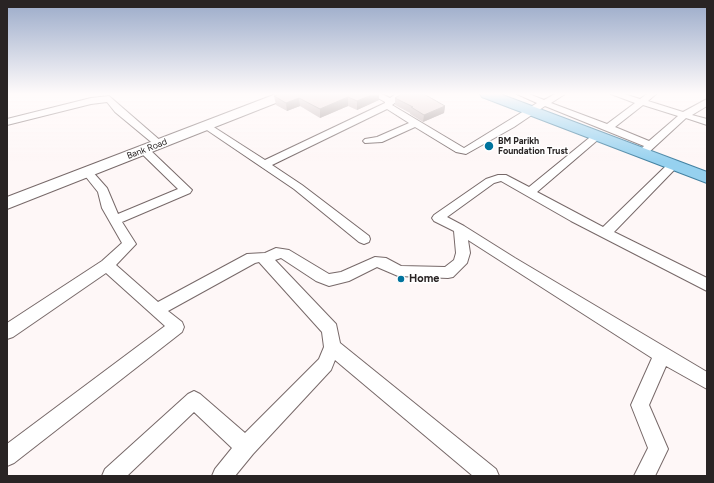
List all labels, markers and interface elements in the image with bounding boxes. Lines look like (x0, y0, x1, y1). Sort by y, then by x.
street label: Bank Road (125, 136, 169, 162)
place label: BM Parikh Foundation Trust (498, 136, 568, 157)
marker: BM Parikh Foundation Trust (483, 140, 495, 152)
place label: Home (409, 272, 439, 286)
marker: Home (396, 274, 406, 284)

